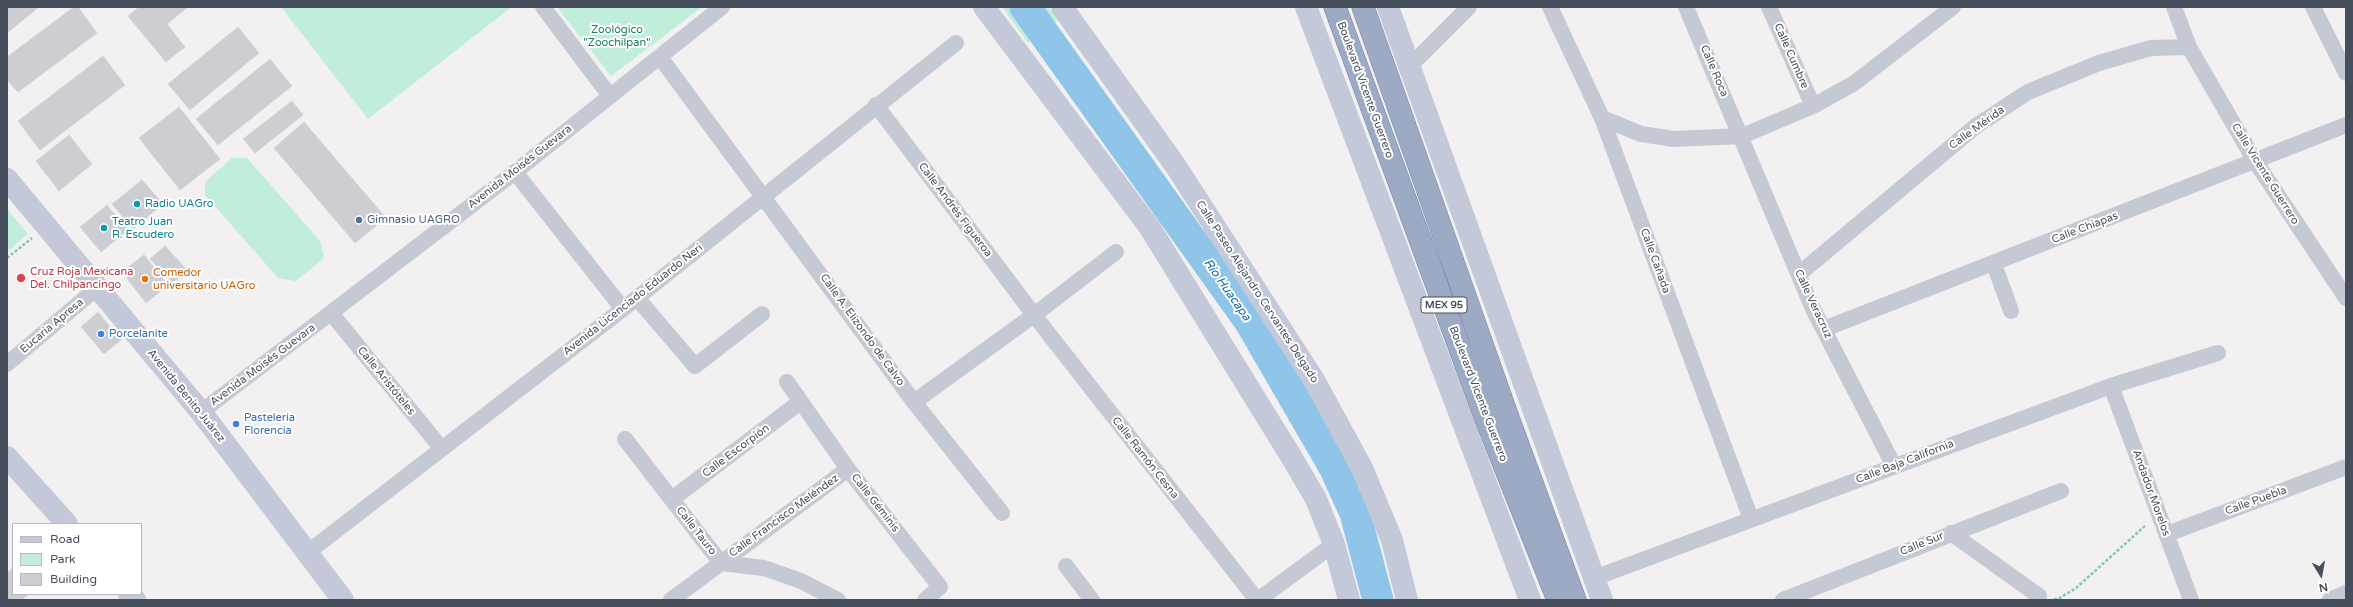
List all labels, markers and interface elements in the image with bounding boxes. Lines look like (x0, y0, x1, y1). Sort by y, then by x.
street label: Boulevard Vicente Guerrero (1334, 20, 1396, 160)
street label: Calle Cumbre (1771, 21, 1811, 91)
park label: Zoológico "Zoochilpan" (583, 23, 651, 49)
street label: Calle Roca (1697, 43, 1731, 99)
street label: Calle Mérida (1947, 104, 2007, 152)
street label: Calle Vicente Guerrero (2228, 121, 2302, 227)
street label: Avenida Moisés Guevara (465, 122, 575, 212)
street label: Calle Andrés Figueroa (915, 160, 995, 260)
place label: Radio UAGro (145, 197, 213, 211)
street label: Calle Paseo Alejandro Cervantes Delgado (1193, 198, 1321, 386)
marker: Radio UAGro (132, 199, 142, 209)
street label: Calle Chiapas (2050, 209, 2120, 247)
place label: Gimnasio UAGRO (367, 213, 460, 227)
place label: Teatro Juan R. Escudero (112, 215, 174, 241)
marker: Gimnasio UAGRO (354, 215, 364, 225)
marker: Teatro Juan R. Escudero (99, 223, 109, 233)
street label: Calle Cañada (1637, 227, 1673, 295)
street label: Avenida Licenciado Eduardo Neri (561, 241, 705, 359)
water label: Río Huacapa (1200, 256, 1254, 324)
place label: Cruz Roja Mexicana Del. Chilpancingo (30, 265, 133, 291)
place label: Comedor universitario UAGro (153, 266, 255, 292)
street label: Calle Veracruz (1791, 268, 1835, 340)
street label: Calle A. Elizondo de Calvo (817, 271, 907, 389)
marker: Cruz Roja Mexicana Del. Chilpancingo (15, 272, 27, 284)
marker: Comedor universitario UAGro (140, 274, 150, 284)
street label: Eucaria Apresa (18, 296, 86, 356)
road number: MEX 95 (1421, 297, 1467, 313)
street label: Avenida Moisés Guevara (208, 321, 318, 409)
street label: Boulevard Vicente Guerrero (1446, 324, 1510, 464)
place label: Porcelanite (109, 327, 168, 341)
marker: Porcelanite (96, 329, 106, 339)
street label: Calle Aristóteles (354, 344, 418, 418)
street label: Avenida Benito Juárez (144, 347, 228, 445)
place label: Pastelería Florencia (244, 411, 295, 437)
street label: Calle Ramón Cesna (1109, 414, 1181, 502)
marker: Pastelería Florencia (231, 419, 241, 429)
street label: Calle Escorpión (700, 422, 772, 480)
street label: Calle Baja California (1854, 437, 1956, 487)
street label: Andador Morelos (2129, 448, 2173, 538)
street label: Calle Géminis (848, 471, 902, 535)
street label: Calle Francisco Meléndez (727, 472, 841, 560)
street label: Calle Puebla (2223, 484, 2289, 518)
street label: Calle Tauro (673, 504, 719, 558)
legend (12, 523, 142, 595)
street label: Calle Sur (1898, 529, 1946, 559)
text: Road (50, 532, 80, 546)
text: Park (50, 552, 76, 566)
north arrow (2301, 555, 2341, 595)
text: Building (50, 572, 97, 586)
text: N (2318, 580, 2329, 594)

